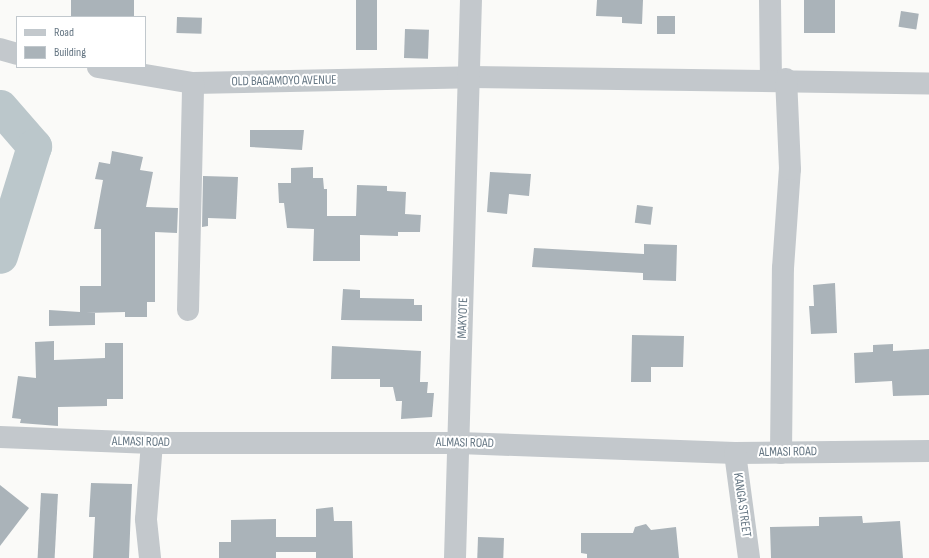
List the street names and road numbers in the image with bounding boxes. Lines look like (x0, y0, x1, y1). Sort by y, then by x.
street label: OLD BAGAMOYO AVENUE (231, 72, 337, 90)
street label: MAKYOTE (454, 297, 472, 339)
street label: ALMASI ROAD (112, 434, 170, 450)
street label: ALMASI ROAD (436, 435, 494, 451)
street label: ALMASI ROAD (759, 444, 817, 460)
street label: KANGA STREET (730, 472, 754, 538)

